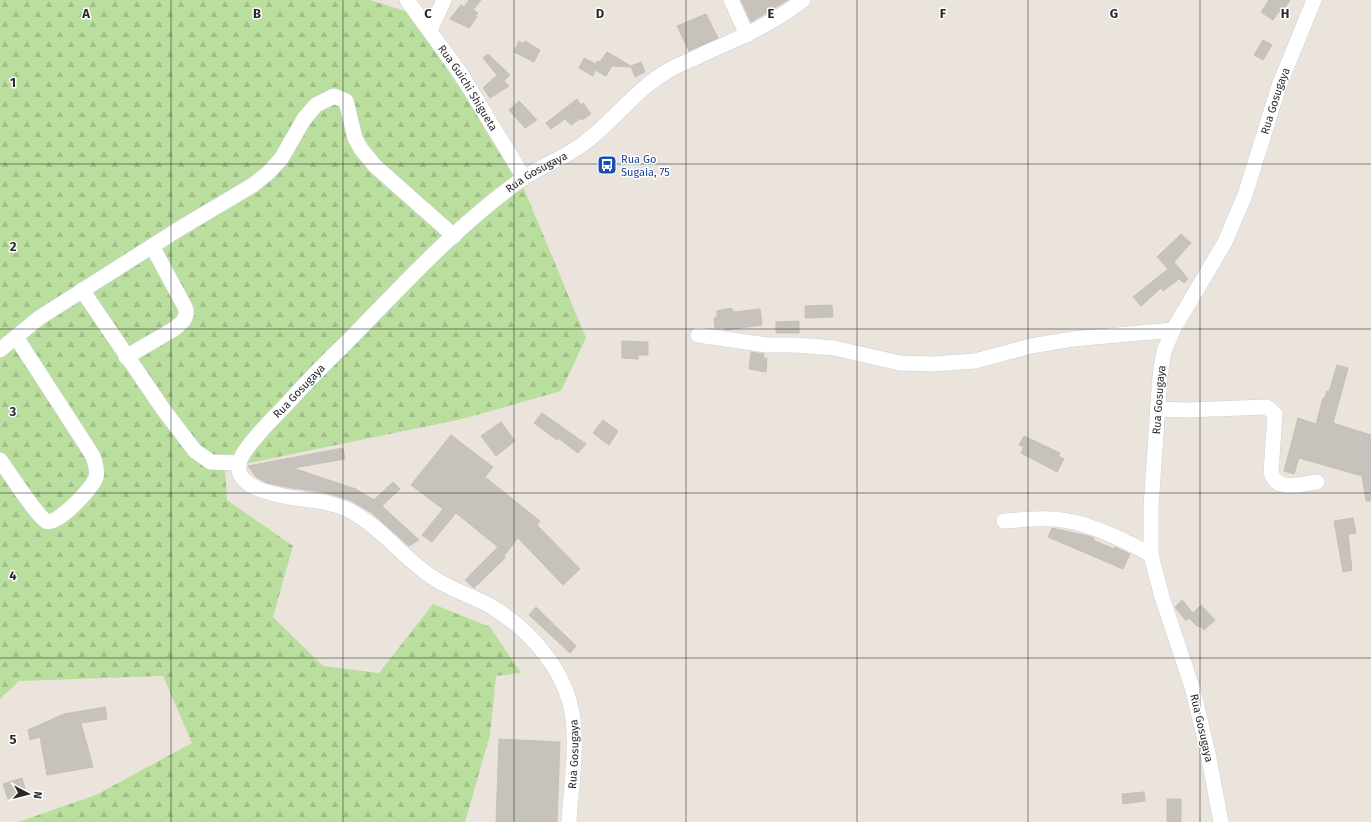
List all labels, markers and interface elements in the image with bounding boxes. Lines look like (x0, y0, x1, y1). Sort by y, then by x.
text: A (81, 6, 90, 21)
text: B (253, 6, 261, 21)
text: C (424, 6, 432, 21)
text: D (596, 6, 605, 21)
text: E (768, 6, 775, 21)
text: F (940, 6, 947, 21)
text: G (1110, 6, 1118, 21)
text: H (1281, 6, 1289, 21)
street label: Rua Guichi Shigueta (435, 43, 500, 133)
street label: Rua Gosugaya (1258, 66, 1293, 136)
text: 1 (10, 75, 16, 90)
street label: Rua Gosugaya (503, 149, 570, 196)
place label: Rua Go Sugaia, 75 (621, 153, 670, 179)
bus stop icon: Rua Go Sugaia, 75 (596, 154, 618, 176)
text: 2 (10, 239, 17, 254)
street label: Rua Gosugaya (271, 362, 328, 421)
street label: Rua Gosugaya (1150, 364, 1169, 435)
text: 3 (9, 404, 17, 419)
text: 4 (9, 568, 17, 583)
street label: Rua Gosugaya (1187, 693, 1216, 763)
street label: Rua Gosugaya (566, 719, 581, 790)
text: 5 (10, 732, 17, 747)
north arrow (8, 774, 48, 814)
text: N (31, 791, 44, 800)

